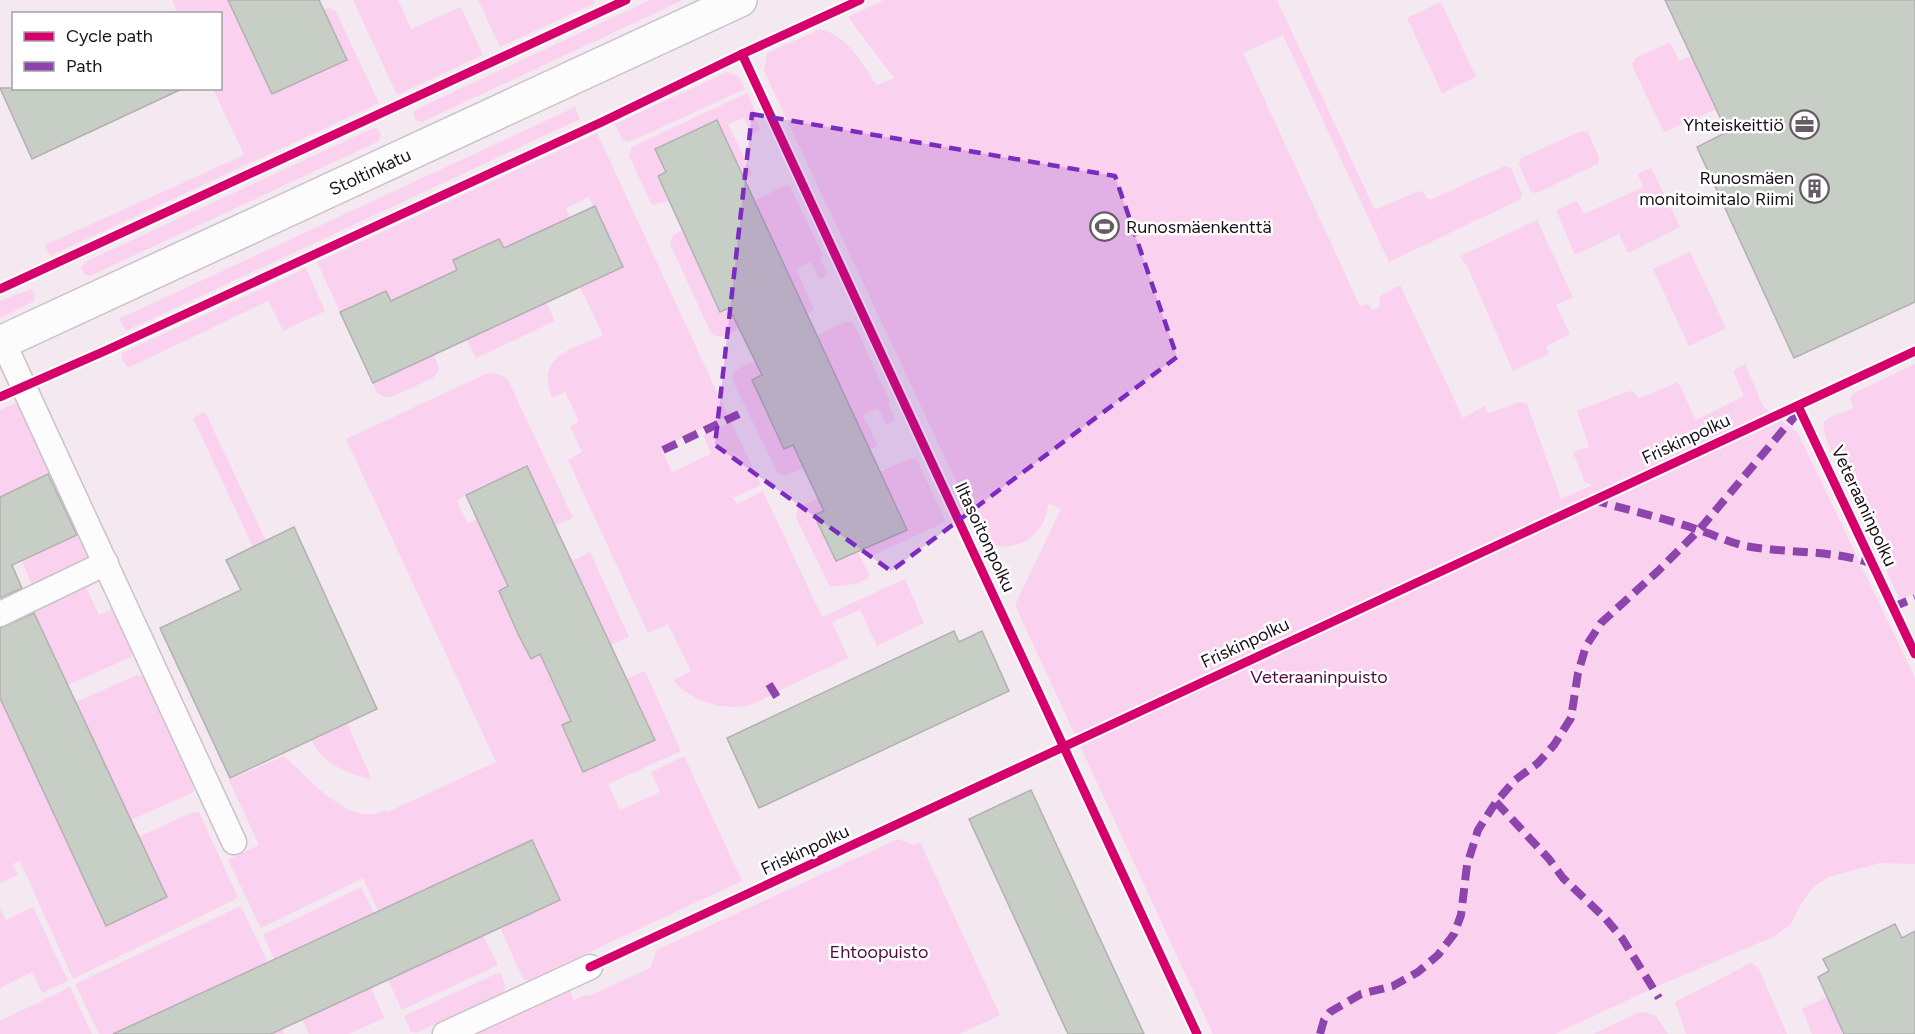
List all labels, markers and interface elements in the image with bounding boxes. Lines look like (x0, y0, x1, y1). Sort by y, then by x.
legend (12, 12, 222, 90)
text: Cycle path (66, 25, 153, 47)
text: Path (66, 55, 102, 77)
office icon: Yhteiskeittiö (1789, 109, 1821, 141)
place label: Yhteiskeittiö (1683, 114, 1784, 136)
street label: Stoltinkatu (326, 143, 414, 201)
place label: Runosmäen monitoimitalo Riimi (1639, 167, 1794, 210)
building icon: Runosmäen monitoimitalo Riimi (1799, 172, 1831, 204)
sports icon: Runosmäenkenttä (1089, 211, 1121, 243)
place label: Runosmäenkenttä (1126, 216, 1272, 238)
street label: Friskinpolku (1638, 409, 1734, 469)
street label: Veteraaninpolku (1826, 442, 1902, 570)
street label: Iltasoitonpolku (950, 478, 1020, 596)
street label: Friskinpolku (1197, 613, 1293, 673)
park label: Veteraaninpuisto (1250, 666, 1388, 688)
street label: Friskinpolku (757, 820, 853, 880)
park label: Ehtoopuisto (830, 941, 928, 963)

